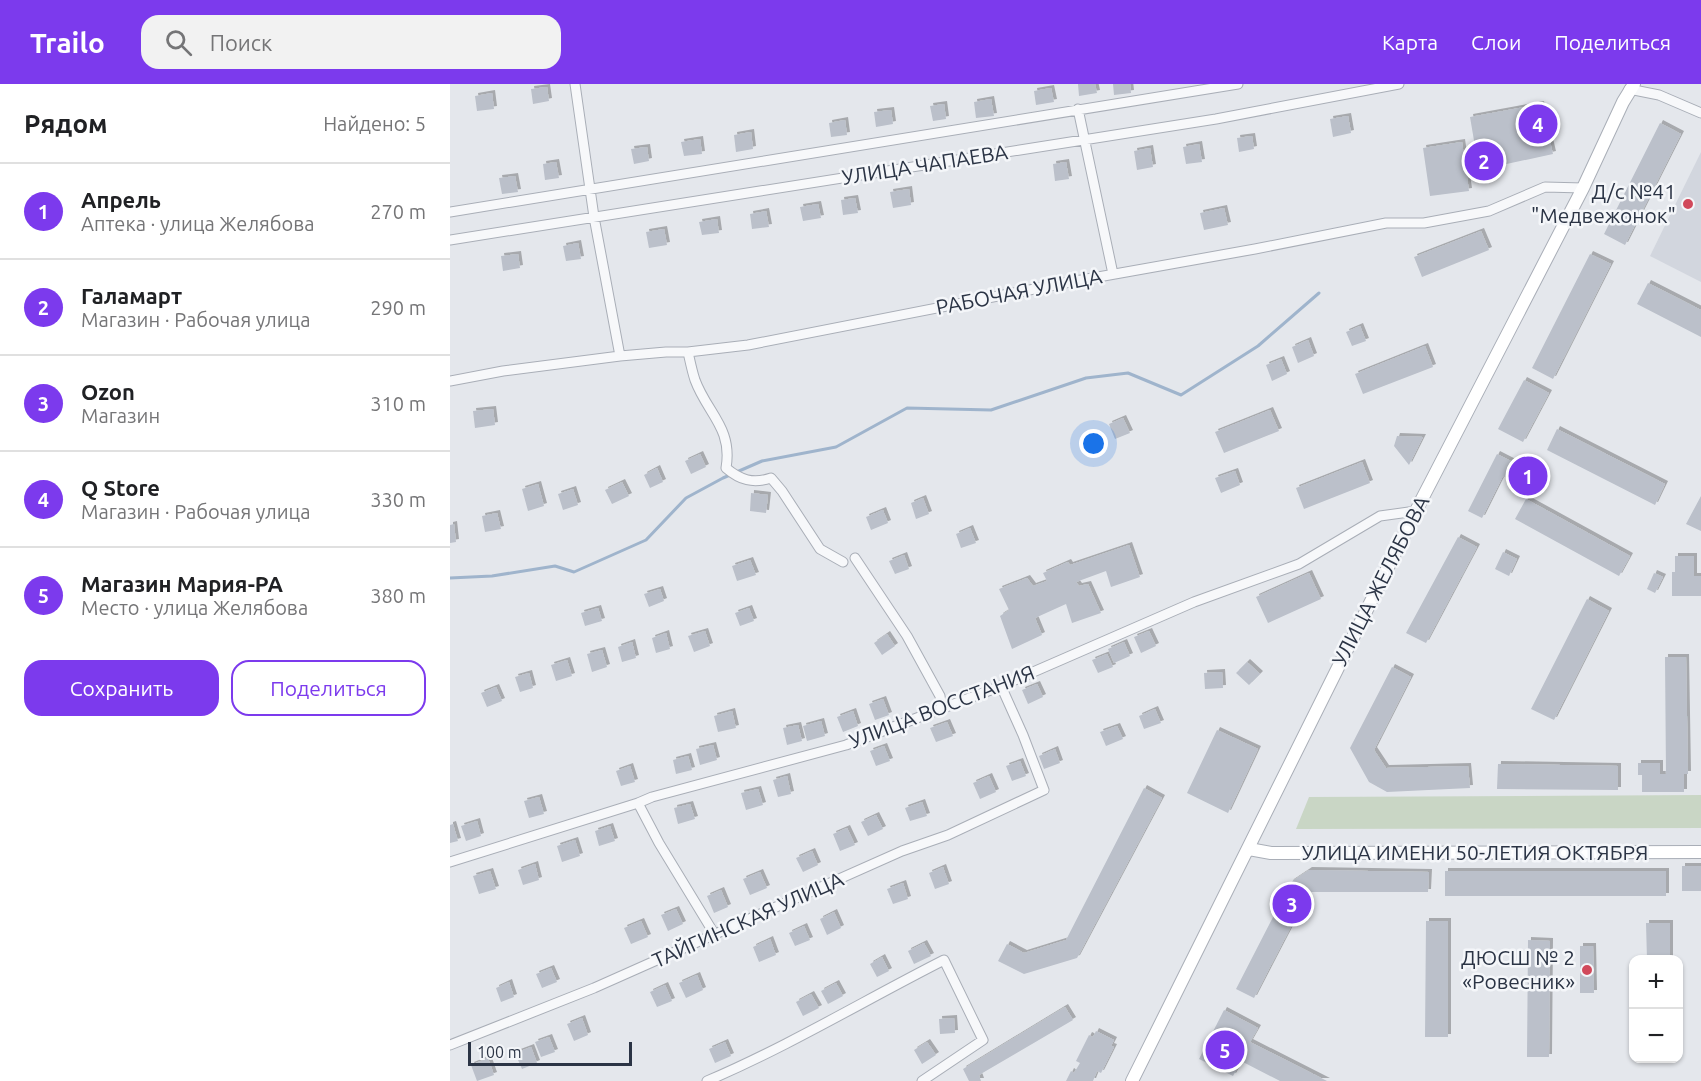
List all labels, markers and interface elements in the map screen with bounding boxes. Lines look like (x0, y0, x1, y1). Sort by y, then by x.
search box (141, 15, 561, 69)
icon: search (162, 26, 195, 59)
text: Trailo (30, 27, 105, 58)
text: Поиск (210, 30, 272, 55)
text: Карта (1382, 30, 1438, 54)
text: Слои (1471, 30, 1521, 54)
text: Поделиться (1554, 30, 1671, 54)
pin: 4 (1518, 102, 1558, 147)
text: Рядом (24, 109, 108, 138)
text: Найдено: 5 (323, 112, 426, 135)
pin: 2 (1464, 138, 1504, 184)
street label: УЛИЦА ЧАПАЕВА (840, 139, 1010, 189)
place label: Д/с №41 "Медвежонок" (1531, 179, 1676, 227)
text: Апрель (81, 187, 161, 212)
marker: Д/с №41 "Медвежонок" (1681, 197, 1695, 211)
text: 1 (38, 200, 49, 223)
text: 270 m (370, 200, 426, 223)
text: Аптека · улица Желябова (81, 212, 315, 235)
street label: РАБОЧАЯ УЛИЦА (934, 263, 1104, 319)
text: Галамарт (81, 283, 182, 308)
text: 2 (38, 296, 49, 319)
text: 290 m (370, 296, 426, 319)
text: Магазин · Рабочая улица (81, 308, 310, 331)
text: Ozon (81, 379, 135, 404)
text: 3 (38, 392, 49, 415)
text: 310 m (370, 392, 426, 415)
text: Магазин (81, 404, 160, 427)
your location (1079, 429, 1108, 458)
pin: 1 (1508, 454, 1548, 498)
text: Q Store (81, 475, 160, 500)
text: 4 (38, 488, 49, 511)
text: 330 m (370, 488, 426, 511)
street label: УЛИЦА ЖЕЛЯБОВА (1327, 491, 1434, 670)
text: Магазин · Рабочая улица (81, 500, 310, 523)
text: Магазин Мария-РА (81, 571, 283, 596)
text: 5 (38, 584, 49, 607)
text: 380 m (370, 584, 426, 607)
text: Место · улица Желябова (81, 596, 308, 619)
button: Сохранить (24, 660, 219, 716)
button: Поделиться (231, 660, 426, 716)
street label: УЛИЦА ВОССТАНИЯ (846, 660, 1038, 752)
street label: УЛИЦА ИМЕНИ 50-ЛЕТИЯ ОКТЯБРЯ (1302, 840, 1648, 864)
street label: ТАЙГИНСКАЯ УЛИЦА (648, 866, 847, 972)
pin: 3 (1272, 882, 1312, 926)
place label: ДЮСШ № 2 «Ровесник» (1461, 945, 1575, 993)
map controls (1629, 955, 1683, 1063)
button: + (1629, 955, 1683, 1009)
marker: ДЮСШ № 2 «Ровесник» (1580, 963, 1594, 977)
button: − (1629, 1009, 1683, 1063)
pin: 5 (1206, 1028, 1244, 1072)
scale bar (468, 1039, 632, 1066)
text: 100 m (477, 1043, 522, 1061)

